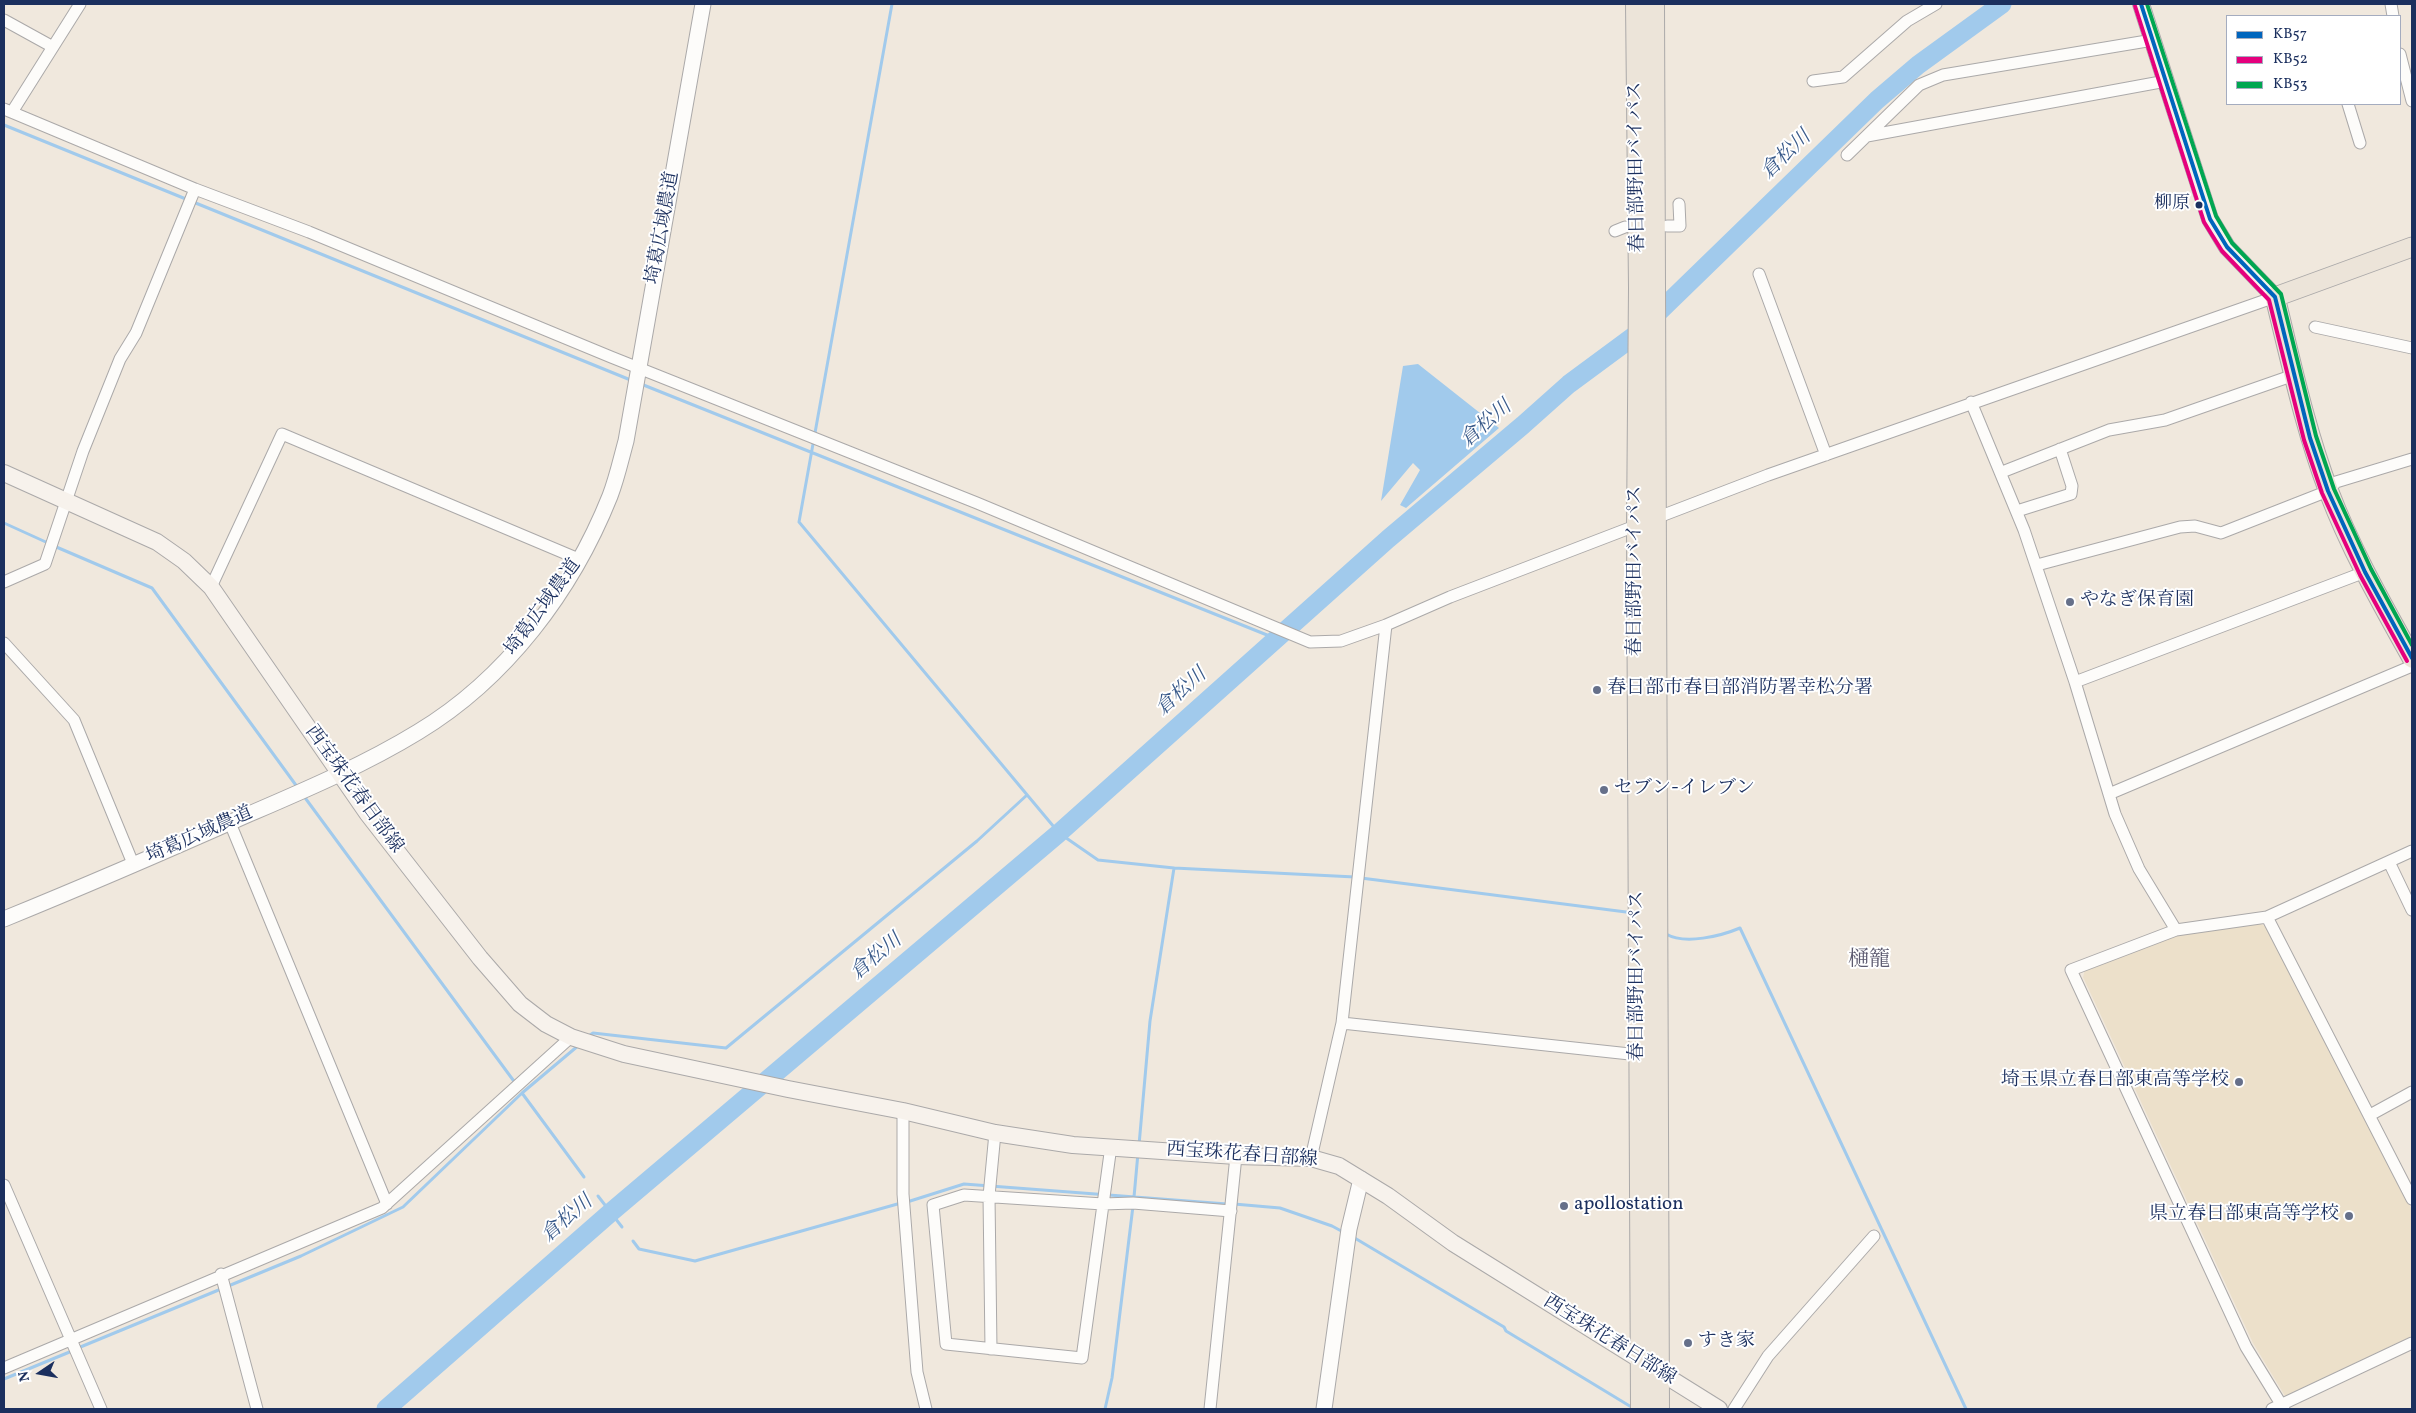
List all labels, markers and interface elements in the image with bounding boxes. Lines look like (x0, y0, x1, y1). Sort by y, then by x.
legend (2226, 15, 2401, 105)
text: KB57 (2273, 24, 2307, 45)
text: KB52 (2273, 49, 2308, 70)
text: KB53 (2273, 74, 2307, 95)
street label: 春日部野田バイパス (1625, 81, 1651, 253)
water label: 倉松川 (1757, 127, 1817, 185)
street label: 埼葛広域農道 (643, 170, 685, 286)
place label: 柳原 (2154, 194, 2190, 216)
marker: 柳原 (2194, 200, 2204, 210)
water label: 倉松川 (1456, 396, 1518, 454)
street label: 春日部野田バイパス (1626, 486, 1648, 656)
street label: 埼葛広域農道 (501, 555, 587, 661)
place label: やなぎ保育園 (2080, 591, 2194, 613)
marker: やなぎ保育園 (2064, 596, 2076, 608)
water label: 倉松川 (1152, 664, 1212, 722)
place label: 春日部市春日部消防署幸松分署 (1607, 679, 1873, 701)
marker: 春日部市春日部消防署幸松分署 (1591, 684, 1603, 696)
street label: 西宝珠花春日部線 (299, 722, 407, 858)
place label: セブン-イレブン (1614, 779, 1755, 801)
marker: セブン-イレブン (1598, 784, 1610, 796)
street label: 埼葛広域農道 (143, 802, 257, 870)
street label: 春日部野田バイパス (1628, 891, 1650, 1061)
water label: 倉松川 (846, 930, 908, 986)
district label: 樋籠 (1848, 948, 1890, 974)
place label: 埼玉県立春日部東高等学校 (2001, 1071, 2229, 1093)
marker: 埼玉県立春日部東高等学校 (2233, 1076, 2245, 1088)
street label: 西宝珠花春日部線 (1165, 1139, 1319, 1173)
water label: 倉松川 (537, 1191, 599, 1249)
place label: apollostation (1574, 1195, 1684, 1217)
marker: apollostation (1558, 1200, 1570, 1212)
place label: 県立春日部東高等学校 (2149, 1205, 2339, 1227)
marker: 県立春日部東高等学校 (2343, 1210, 2355, 1222)
street label: 西宝珠花春日部線 (1539, 1291, 1679, 1391)
place label: すき家 (1698, 1332, 1755, 1354)
marker: すき家 (1682, 1337, 1694, 1349)
north arrow (15, 1348, 65, 1398)
text: N (14, 1369, 35, 1383)

